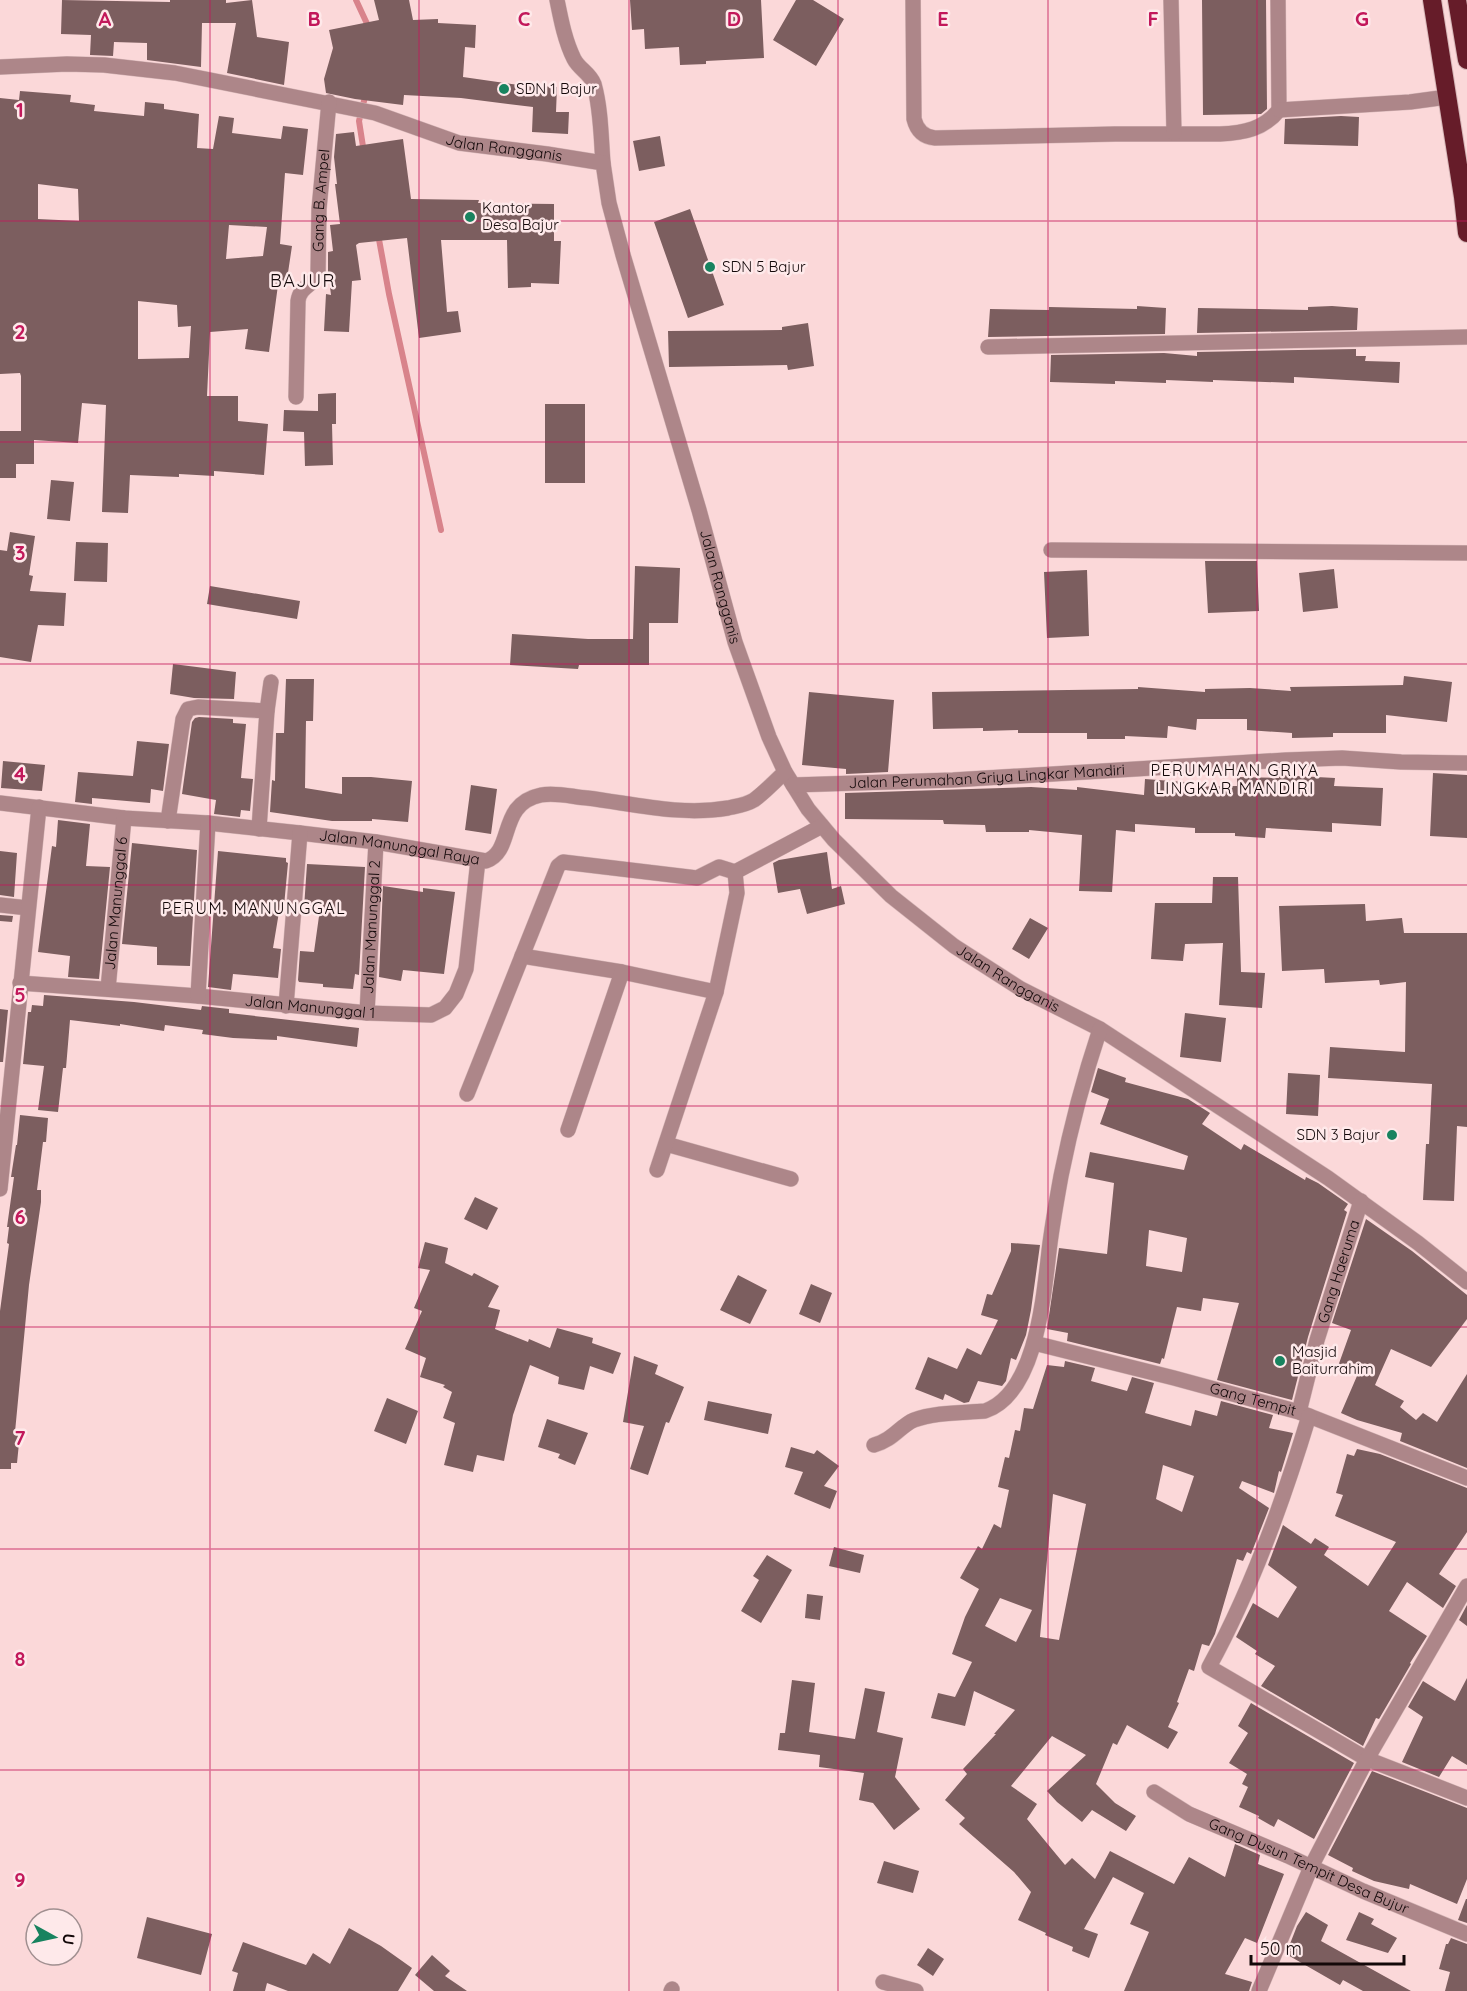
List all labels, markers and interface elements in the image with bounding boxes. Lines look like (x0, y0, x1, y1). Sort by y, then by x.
text: A (99, 6, 112, 31)
text: B (307, 6, 321, 31)
text: C (518, 6, 531, 31)
text: D (727, 6, 741, 31)
text: E (937, 6, 949, 31)
text: F (1147, 6, 1159, 31)
text: G (1355, 6, 1369, 31)
place label: SDN 1 Bajur (516, 79, 597, 98)
marker: SDN 1 Bajur (497, 82, 511, 96)
text: 1 (16, 97, 24, 122)
street label: Jalan Rangganis (443, 129, 564, 165)
street label: Gang B. Ampel (308, 148, 334, 252)
place label: Kantor Desa Bajur (482, 198, 559, 234)
marker: Kantor Desa Bajur (463, 210, 477, 224)
place label: SDN 5 Bajur (722, 257, 806, 276)
marker: SDN 5 Bajur (703, 260, 717, 274)
district label: BAJUR (270, 269, 336, 292)
text: 2 (14, 319, 26, 344)
street label: Jalan Rangganis (696, 527, 745, 646)
text: 3 (15, 540, 25, 565)
street label: Jalan Perumahan Griya Lingkar Mandiri (848, 760, 1125, 792)
district label: PERUMAHAN GRIYA LINGKAR MANDIRI (1150, 760, 1320, 798)
text: 4 (14, 761, 26, 786)
street label: Jalan Manunggal Raya (318, 825, 481, 869)
street label: Jalan Manunggal 6 (100, 836, 131, 971)
street label: Jalan Manunggal 2 (358, 860, 384, 995)
district label: PERUM. MANUNGGAL (162, 898, 346, 918)
street label: Jalan Rangganis (953, 940, 1063, 1016)
text: 5 (14, 982, 26, 1007)
street label: Jalan Manunggal 1 (244, 991, 376, 1022)
place label: SDN 3 Bajur (1297, 1125, 1380, 1144)
marker: SDN 3 Bajur (1385, 1128, 1399, 1142)
text: 6 (14, 1204, 26, 1229)
street label: Gang Haeruma (1313, 1217, 1363, 1325)
place label: Masjid Baiturrahim (1292, 1342, 1374, 1378)
marker: Masjid Baiturrahim (1273, 1354, 1287, 1368)
street label: Gang Tempit (1208, 1378, 1298, 1420)
text: 7 (15, 1425, 26, 1450)
text: 8 (15, 1646, 26, 1671)
street label: Gang Dusun Tempit Desa Bujur (1206, 1813, 1412, 1918)
text: 9 (14, 1867, 26, 1892)
north arrow (24, 1907, 84, 1967)
scale bar (1251, 1928, 1404, 1966)
text: U (58, 1932, 80, 1946)
text: 50 m (1260, 1937, 1302, 1960)

